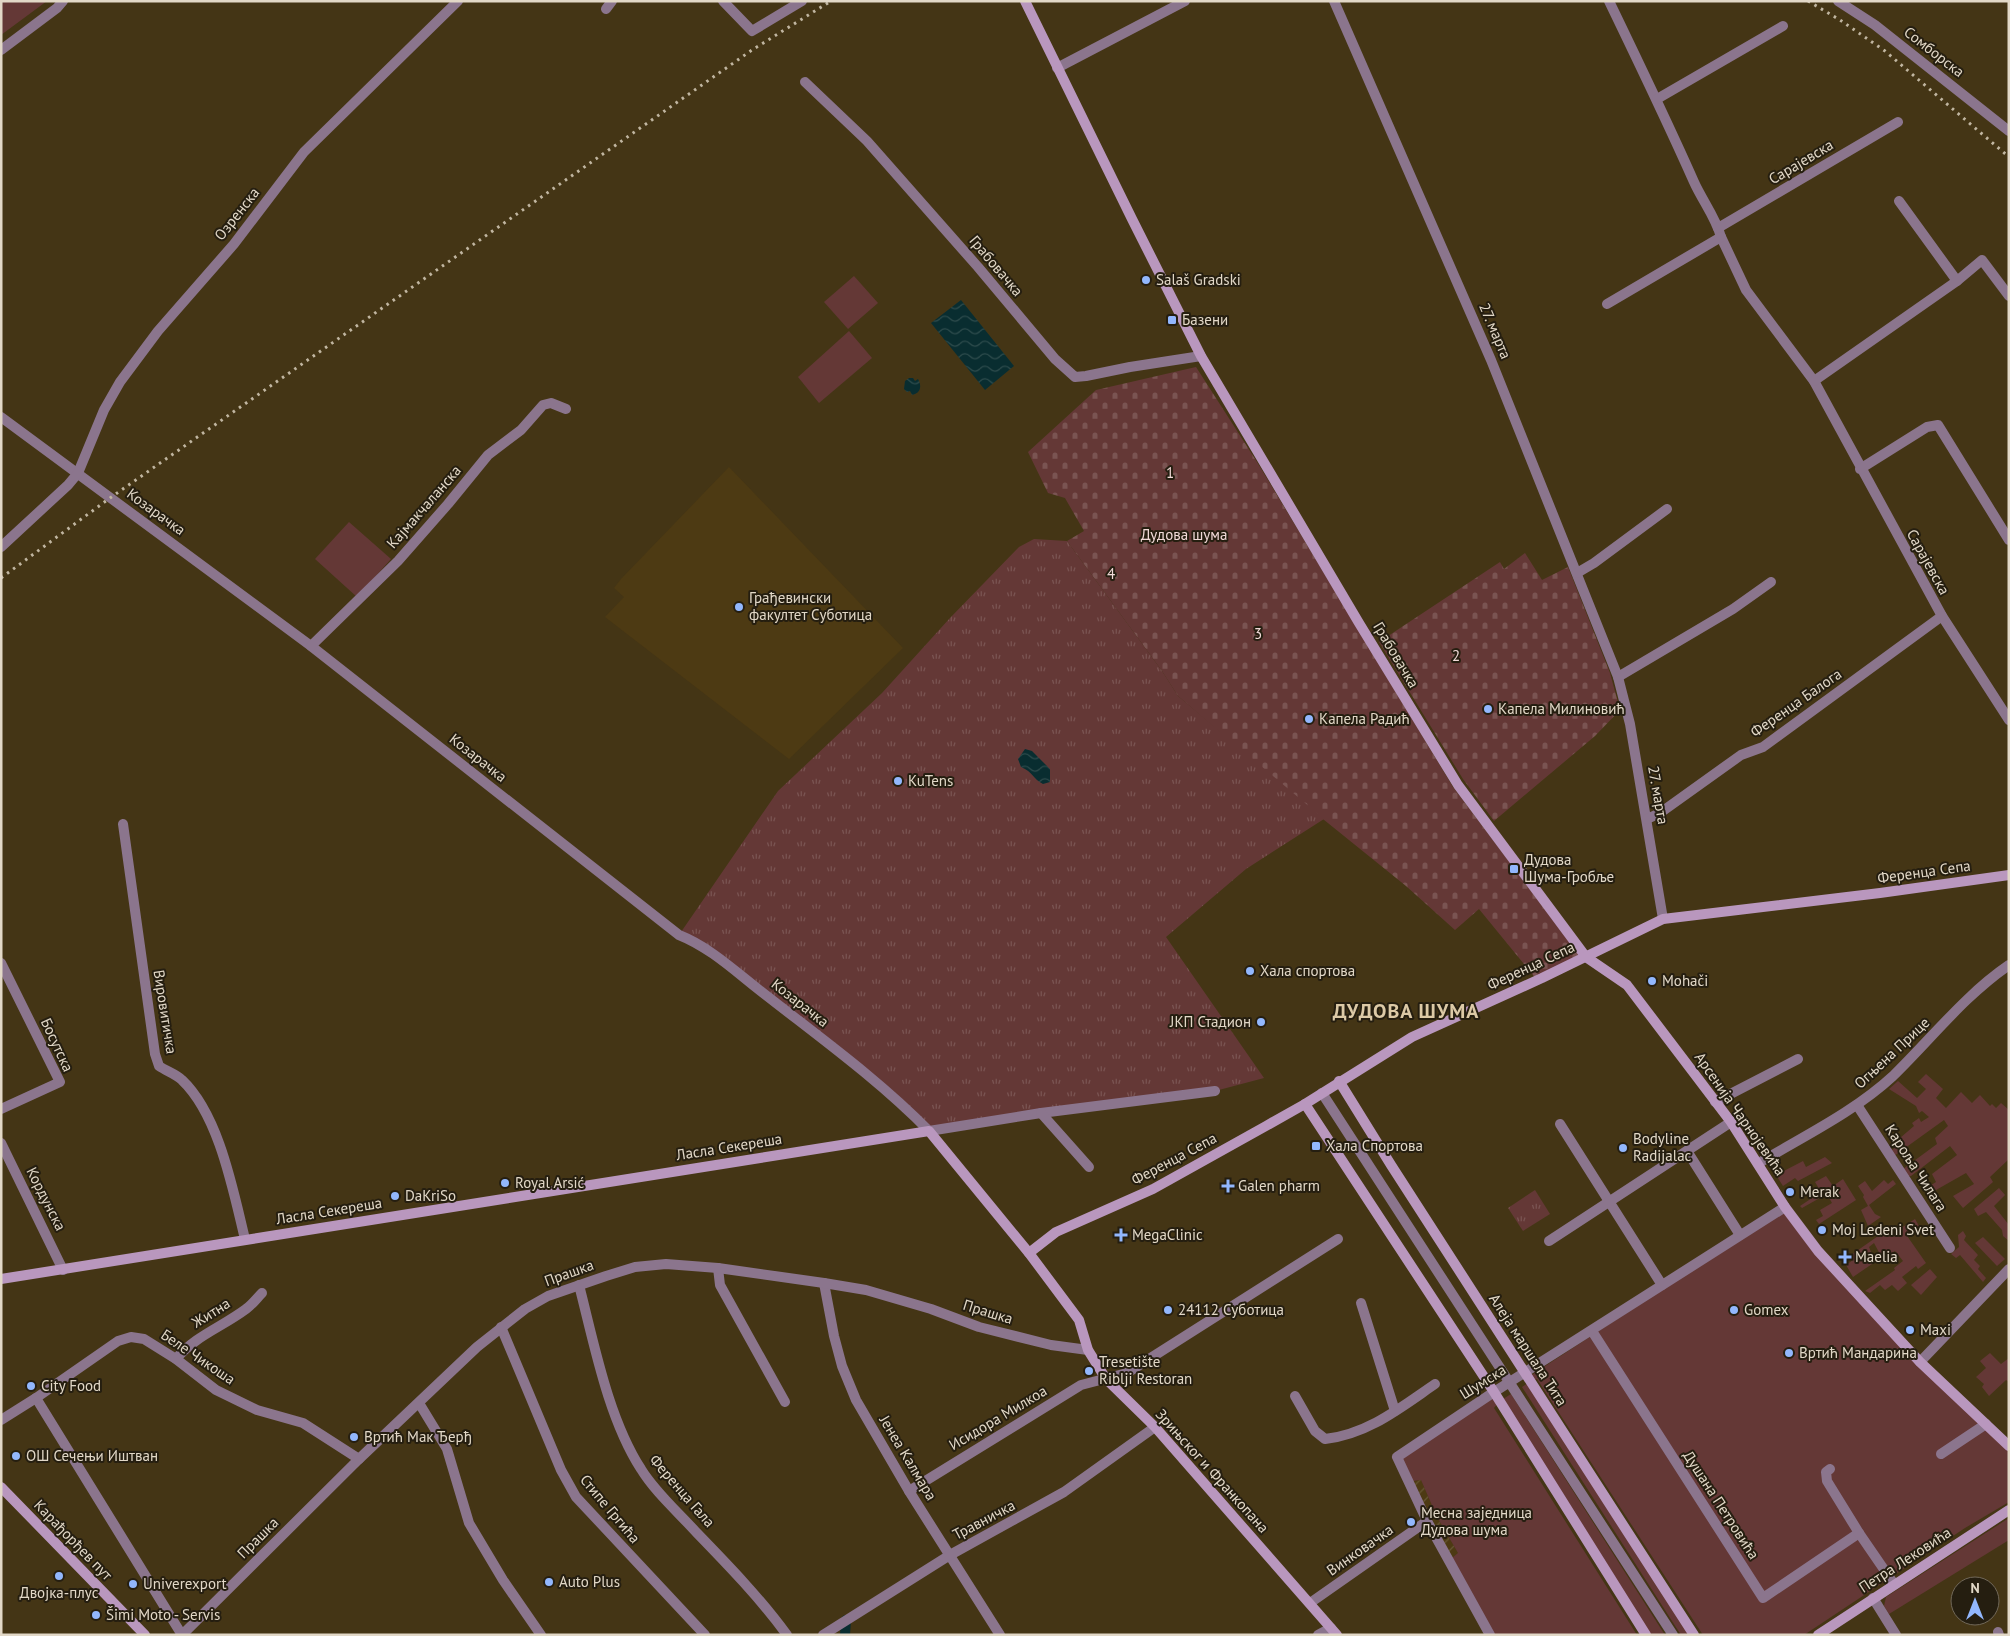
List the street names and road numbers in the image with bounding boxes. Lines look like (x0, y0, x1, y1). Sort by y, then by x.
street label: Сомборска (1900, 22, 1968, 81)
street label: Сарајевска (1765, 135, 1837, 188)
street label: Озренска (210, 183, 263, 244)
street label: Грабовачка (965, 231, 1027, 300)
street label: 27. марта (1475, 300, 1516, 362)
street label: Кајмакчаланска (382, 461, 465, 552)
street label: Козарачка (123, 484, 189, 539)
street label: Сарајевска (1903, 526, 1954, 598)
street label: Грабовачка (1369, 618, 1424, 691)
street label: Ференца Балога (1746, 664, 1845, 741)
street label: Козарачка (446, 729, 511, 786)
street label: 27. марта (1644, 764, 1673, 826)
street label: Ференца Сепа (1876, 856, 1972, 887)
street label: Ференца Сепа (1484, 937, 1577, 994)
street label: Вировитичка (149, 969, 182, 1055)
street label: Козарачка (768, 974, 833, 1031)
street label: Огњена Прице (1850, 1013, 1933, 1092)
street label: Босутска (37, 1015, 78, 1075)
street label: Арсенија Чарнојевића (1691, 1048, 1790, 1179)
street label: Кароља Чилага (1881, 1120, 1952, 1215)
street label: Ференца Сепа (1128, 1128, 1220, 1189)
street label: Ласла Секереша (674, 1129, 783, 1164)
street label: Кордунска (22, 1164, 71, 1234)
street label: Ласла Секереша (274, 1193, 383, 1228)
street label: Прашка (542, 1255, 596, 1290)
street label: Алеја маршала Тита (1485, 1290, 1572, 1409)
street label: Житна (187, 1293, 233, 1332)
street label: Прашка (961, 1295, 1015, 1328)
street label: Беле Чикоша (158, 1325, 239, 1388)
street label: Шумска (1456, 1360, 1509, 1403)
street label: Исидора Милкоа (945, 1381, 1050, 1454)
street label: Зрињског и Франкопана (1152, 1405, 1273, 1537)
street label: Јенеа Калмара (875, 1411, 941, 1504)
street label: Душана Петровића (1679, 1447, 1764, 1563)
street label: Ференца Гала (646, 1450, 719, 1531)
street label: Стипе Гргића (576, 1470, 645, 1547)
street label: Карађорђев пут (30, 1495, 117, 1584)
street label: Травничка (949, 1495, 1018, 1544)
street label: Прашка (233, 1513, 282, 1562)
street label: Винковачка (1323, 1520, 1397, 1579)
street label: Петра Лековића (1855, 1523, 1954, 1596)

